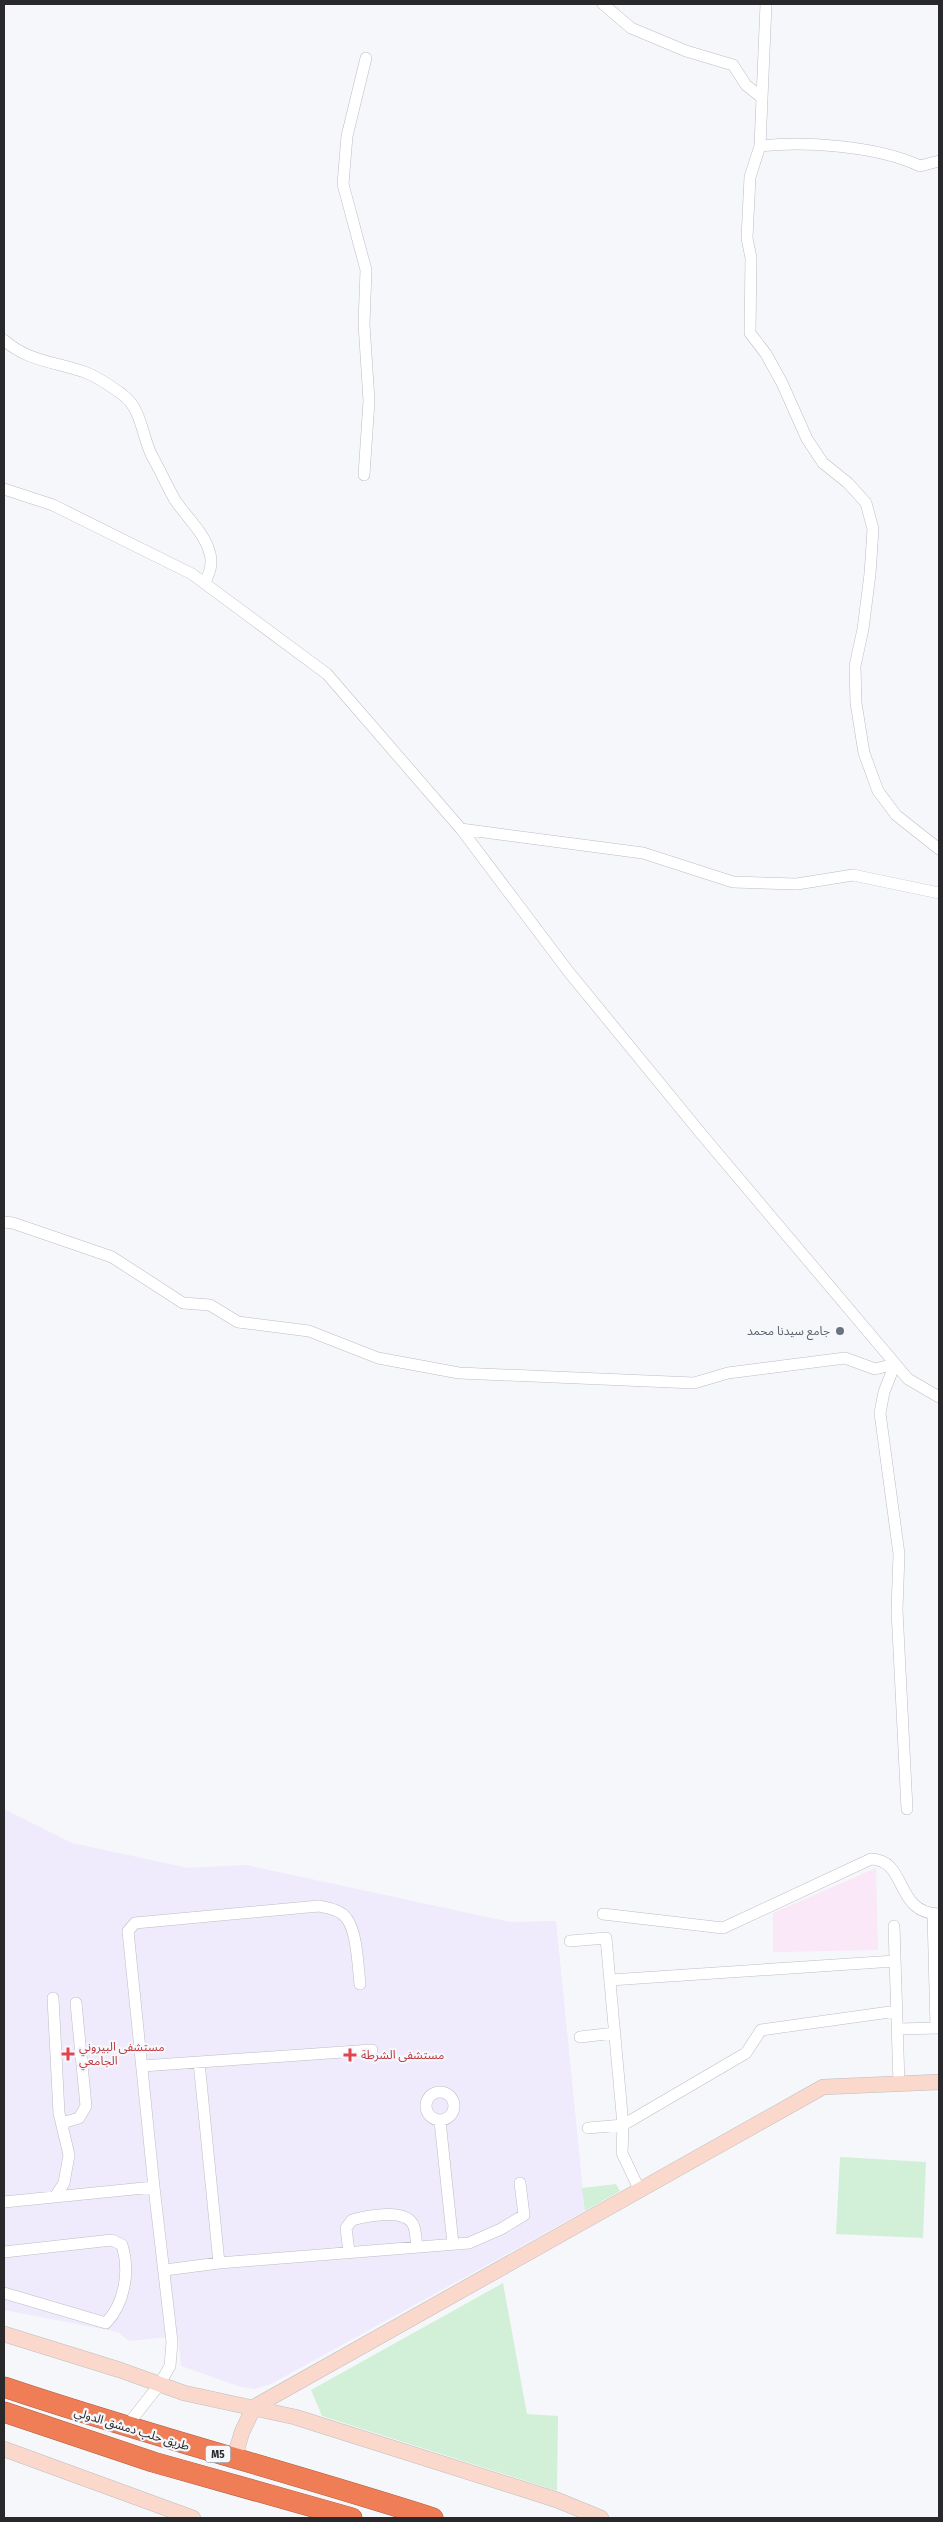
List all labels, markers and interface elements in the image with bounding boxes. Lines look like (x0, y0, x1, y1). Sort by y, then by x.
place label: جامع سيدنا محمد (747, 1324, 830, 1340)
marker: جامع سيدنا محمد (834, 1325, 846, 1337)
place label: مستشفى البيروني الجامعي (79, 2040, 165, 2071)
marker: مستشفى البيروني الجامعي (61, 2047, 75, 2061)
marker: مستشفى الشرطة (343, 2048, 357, 2062)
place label: مستشفى الشرطة (361, 2048, 444, 2062)
street label: طريق حلب دمشق الدولي (72, 2405, 191, 2456)
road number: M5 (206, 2446, 230, 2462)

